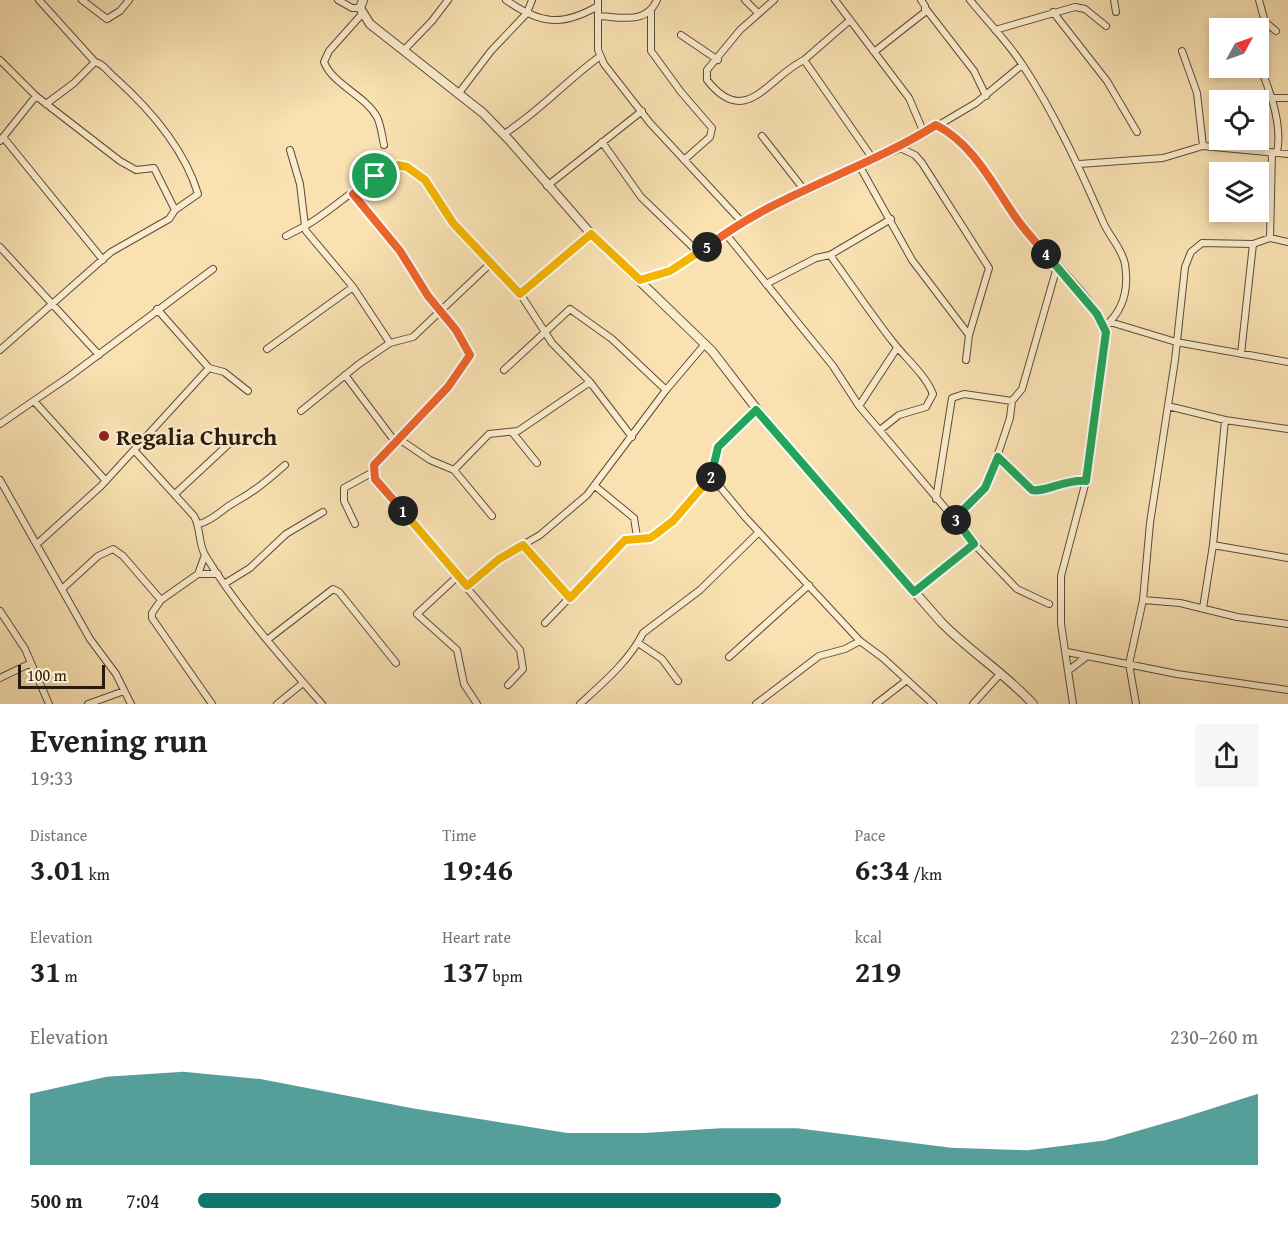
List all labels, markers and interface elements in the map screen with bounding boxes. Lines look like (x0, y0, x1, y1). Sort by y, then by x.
north arrow (1209, 18, 1269, 78)
map controls (1209, 18, 1269, 222)
button: locate (1209, 90, 1269, 150)
pin (349, 150, 400, 201)
icon: arrive (358, 159, 391, 192)
button: layers (1209, 162, 1269, 222)
pin: 5 (692, 232, 722, 262)
text: 5 (703, 235, 711, 259)
pin: 4 (1031, 239, 1061, 269)
text: 4 (1042, 242, 1050, 266)
place label: Regalia Church (116, 419, 277, 454)
marker: Regalia Church (97, 429, 111, 443)
pin: 2 (696, 462, 726, 492)
text: 2 (707, 465, 715, 489)
pin: 1 (388, 496, 418, 526)
text: 1 (399, 499, 407, 523)
pin: 3 (941, 505, 971, 535)
text: 3 (952, 508, 960, 532)
scale bar (18, 662, 105, 690)
text: 100 m (27, 663, 67, 687)
text: Evening run (30, 716, 207, 764)
button: share (1195, 724, 1258, 787)
text: 19:33 (30, 763, 73, 792)
text: Distance (30, 823, 87, 847)
text: Time (442, 823, 476, 847)
text: Pace (855, 823, 885, 847)
text: 3.01 (30, 847, 85, 891)
text: 19:46 (442, 847, 513, 891)
text: 6:34 (855, 847, 910, 891)
text: km (85, 862, 110, 886)
text: /km (910, 862, 942, 886)
text: Elevation (30, 925, 93, 949)
text: Heart rate (442, 925, 511, 949)
text: kcal (855, 925, 882, 949)
text: 31 (30, 949, 61, 993)
text: 137 (442, 949, 489, 993)
text: 219 (855, 949, 901, 993)
text: m (61, 964, 78, 988)
text: bpm (489, 964, 522, 988)
text: Elevation (30, 1022, 108, 1051)
text: 230–260 m (1170, 1022, 1258, 1051)
text: 500 m (30, 1186, 83, 1215)
text: 7:04 (126, 1186, 160, 1215)

